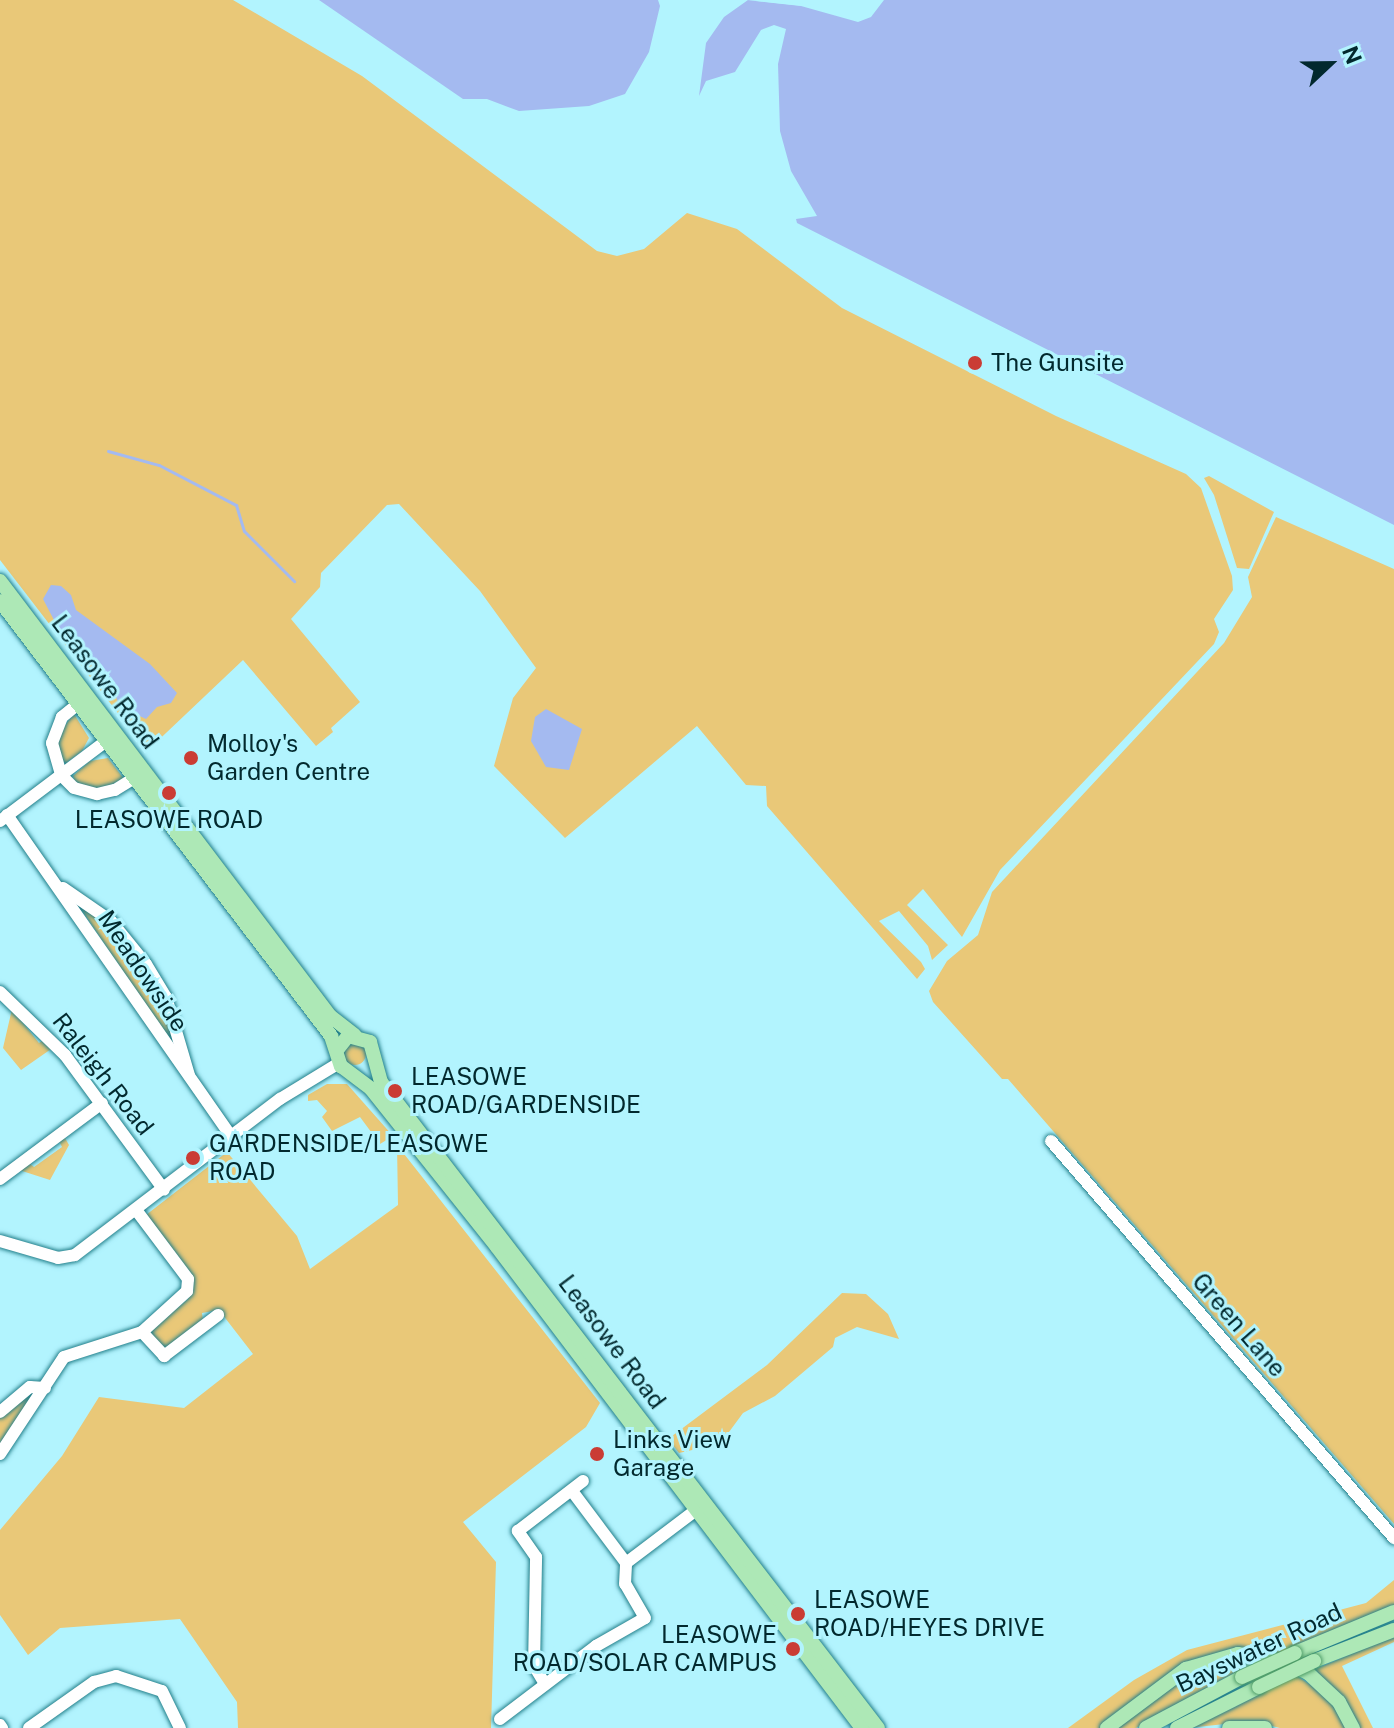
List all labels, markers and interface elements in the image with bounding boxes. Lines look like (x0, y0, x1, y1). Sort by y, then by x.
north arrow (1290, 24, 1370, 104)
text: N (1337, 42, 1368, 68)
place label: The Gunsite (991, 349, 1125, 377)
marker: The Gunsite (966, 354, 984, 372)
street label: Leasowe Road (45, 609, 165, 755)
place label: Molloy's Garden Centre (207, 730, 370, 786)
marker: Molloy's Garden Centre (182, 749, 200, 767)
marker: LEASOWE ROAD (160, 784, 178, 802)
place label: LEASOWE ROAD (75, 806, 263, 834)
street label: Meadowside (92, 905, 194, 1037)
street label: Raleigh Road (46, 1007, 160, 1141)
place label: LEASOWE ROAD/GARDENSIDE (411, 1063, 641, 1119)
marker: LEASOWE ROAD/GARDENSIDE (386, 1082, 404, 1100)
place label: GARDENSIDE/LEASOWE ROAD (209, 1130, 489, 1186)
marker: GARDENSIDE/LEASOWE ROAD (184, 1149, 202, 1167)
street label: Green Lane (1186, 1267, 1292, 1383)
street label: Leasowe Road (552, 1269, 672, 1415)
place label: Links View Garage (613, 1426, 732, 1482)
marker: Links View Garage (588, 1445, 606, 1463)
place label: LEASOWE ROAD/HEYES DRIVE (814, 1586, 1045, 1642)
street label: Bayswater Road (1172, 1597, 1346, 1699)
marker: LEASOWE ROAD/HEYES DRIVE (789, 1605, 807, 1623)
place label: LEASOWE ROAD/SOLAR CAMPUS (513, 1621, 777, 1677)
marker: LEASOWE ROAD/SOLAR CAMPUS (784, 1640, 802, 1658)

